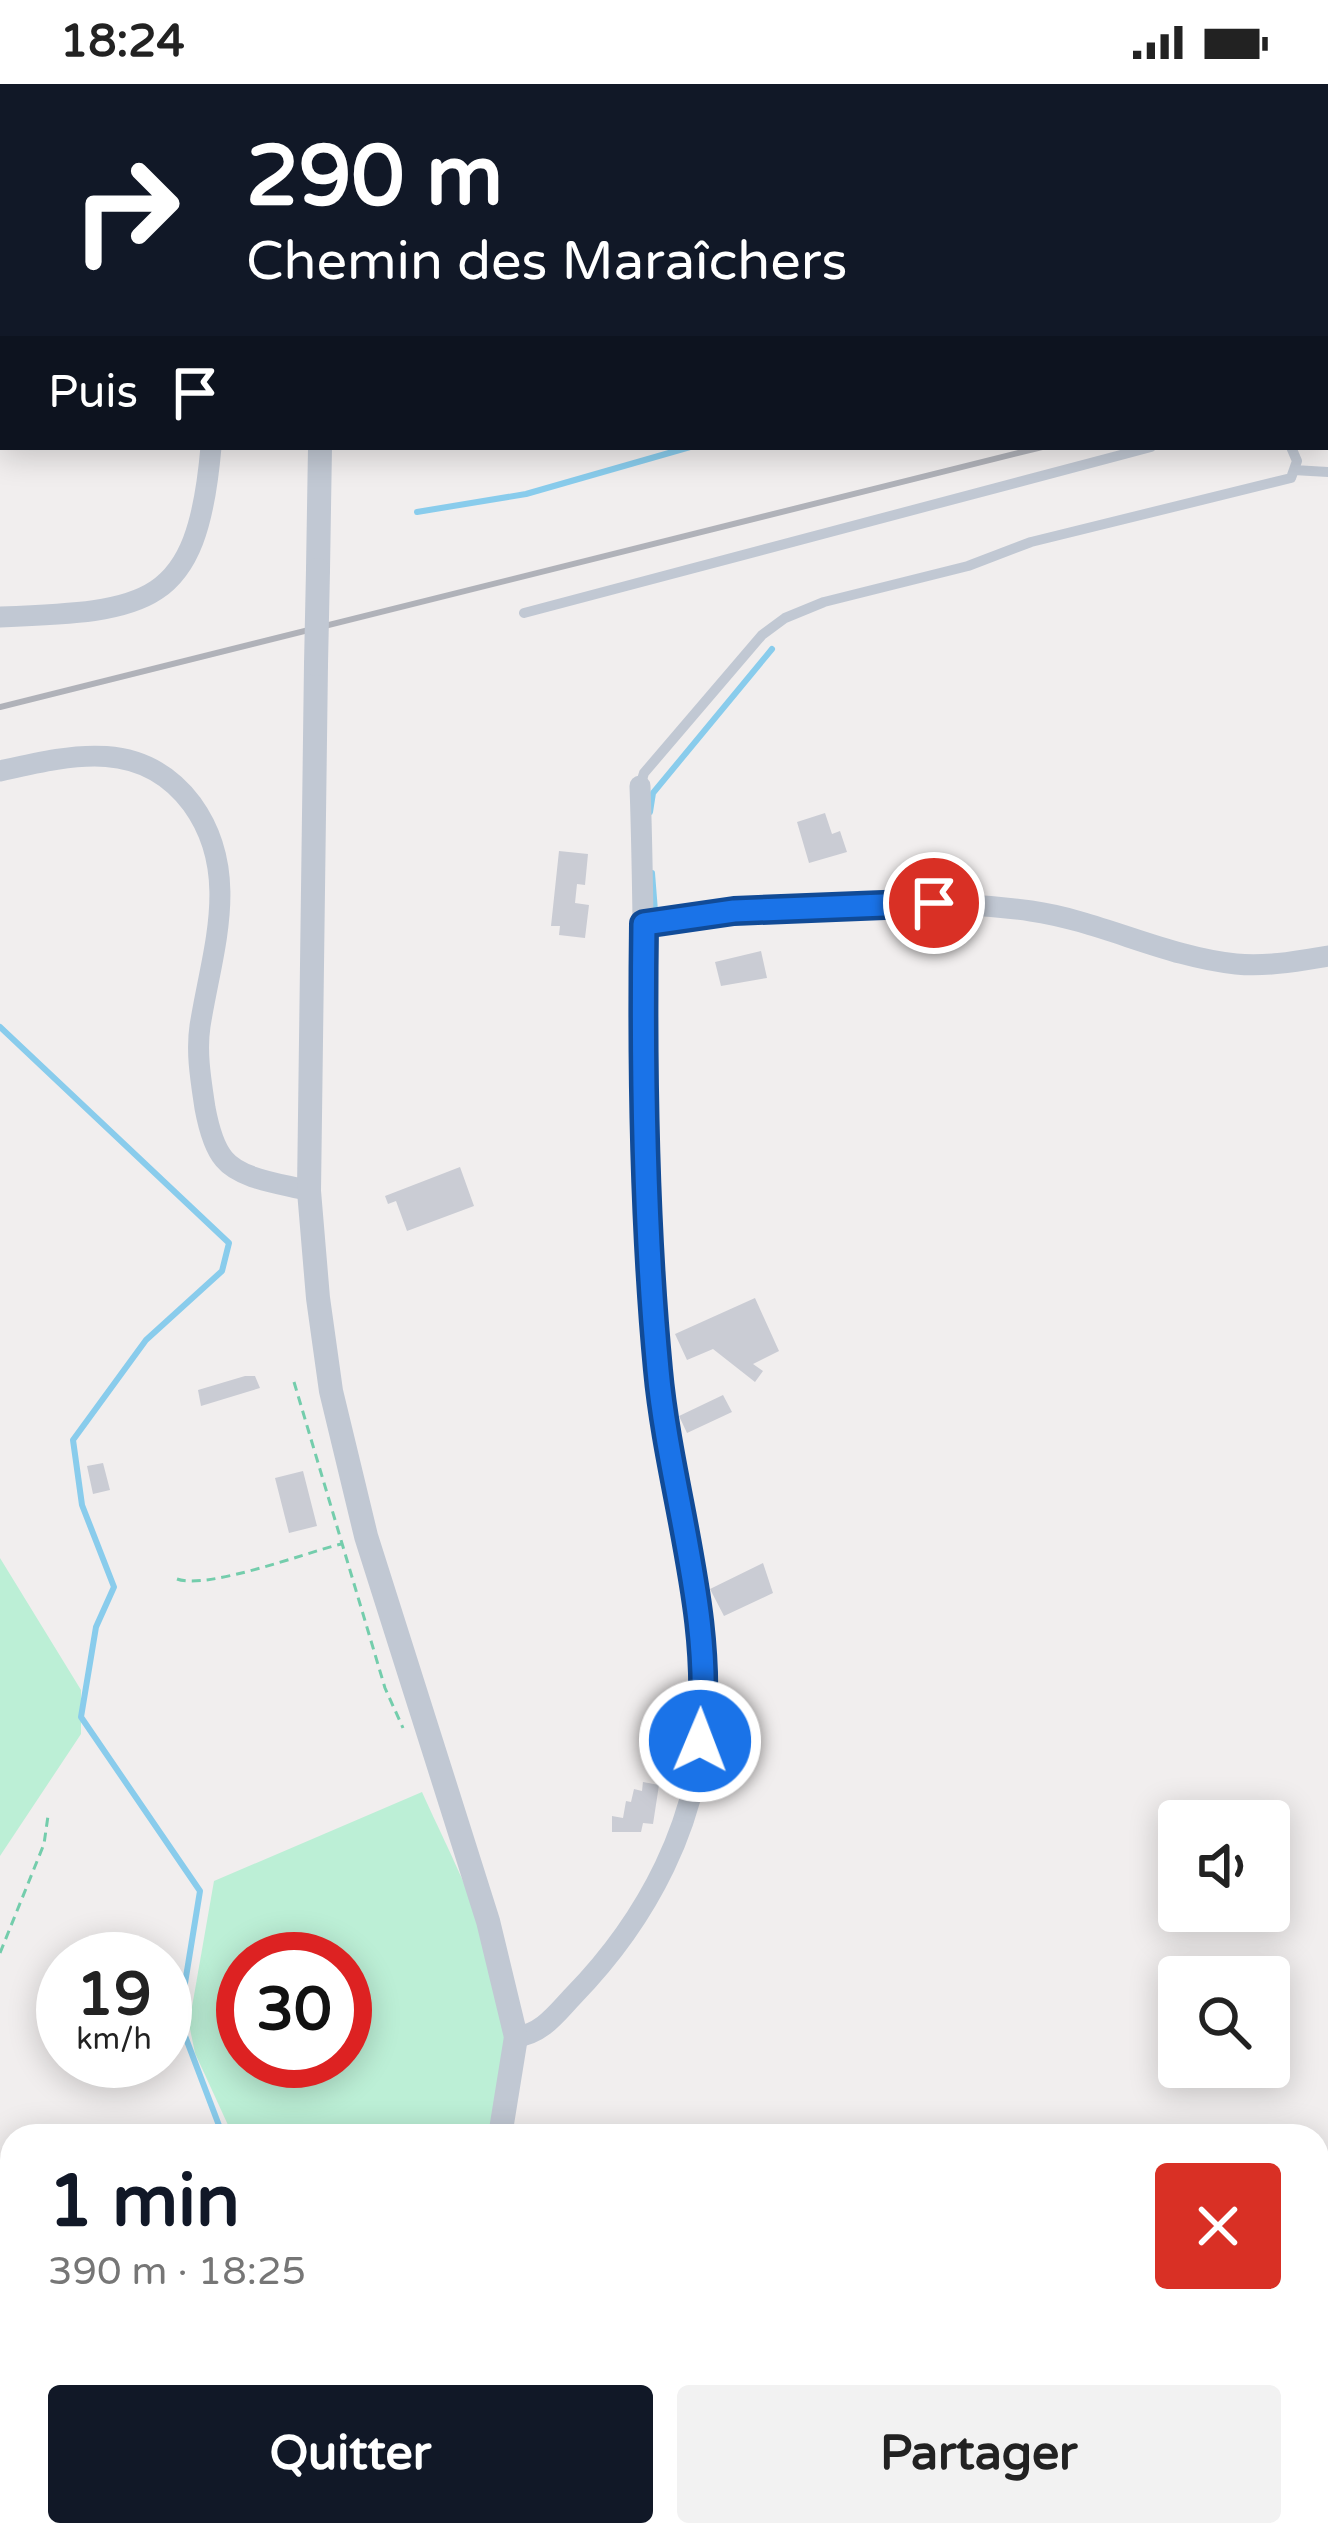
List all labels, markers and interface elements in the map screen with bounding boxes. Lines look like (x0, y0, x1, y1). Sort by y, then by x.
text: 18:24 (60, 15, 185, 69)
text: 290 m (246, 127, 503, 228)
icon: right (48, 132, 204, 288)
text: Chemin des Maraîchers (246, 229, 847, 294)
icon: arrive (162, 360, 228, 426)
text: Puis (48, 366, 138, 420)
pin (883, 852, 985, 954)
icon: arrive (901, 870, 967, 936)
position arrow (637, 1678, 763, 1804)
map controls (1158, 1800, 1290, 2088)
button: sound (1158, 1800, 1290, 1932)
speed limit sign: 30 (216, 1932, 372, 2088)
button: search (1158, 1956, 1290, 2088)
text: 19 (76, 1959, 152, 2031)
text: km/h (76, 2021, 152, 2058)
text: 1 min (48, 2159, 240, 2246)
button: close (1155, 2163, 1281, 2289)
text: 390 m · 18:25 (48, 2248, 306, 2295)
button: Quitter (48, 2385, 653, 2523)
button: Partager (677, 2385, 1281, 2523)

